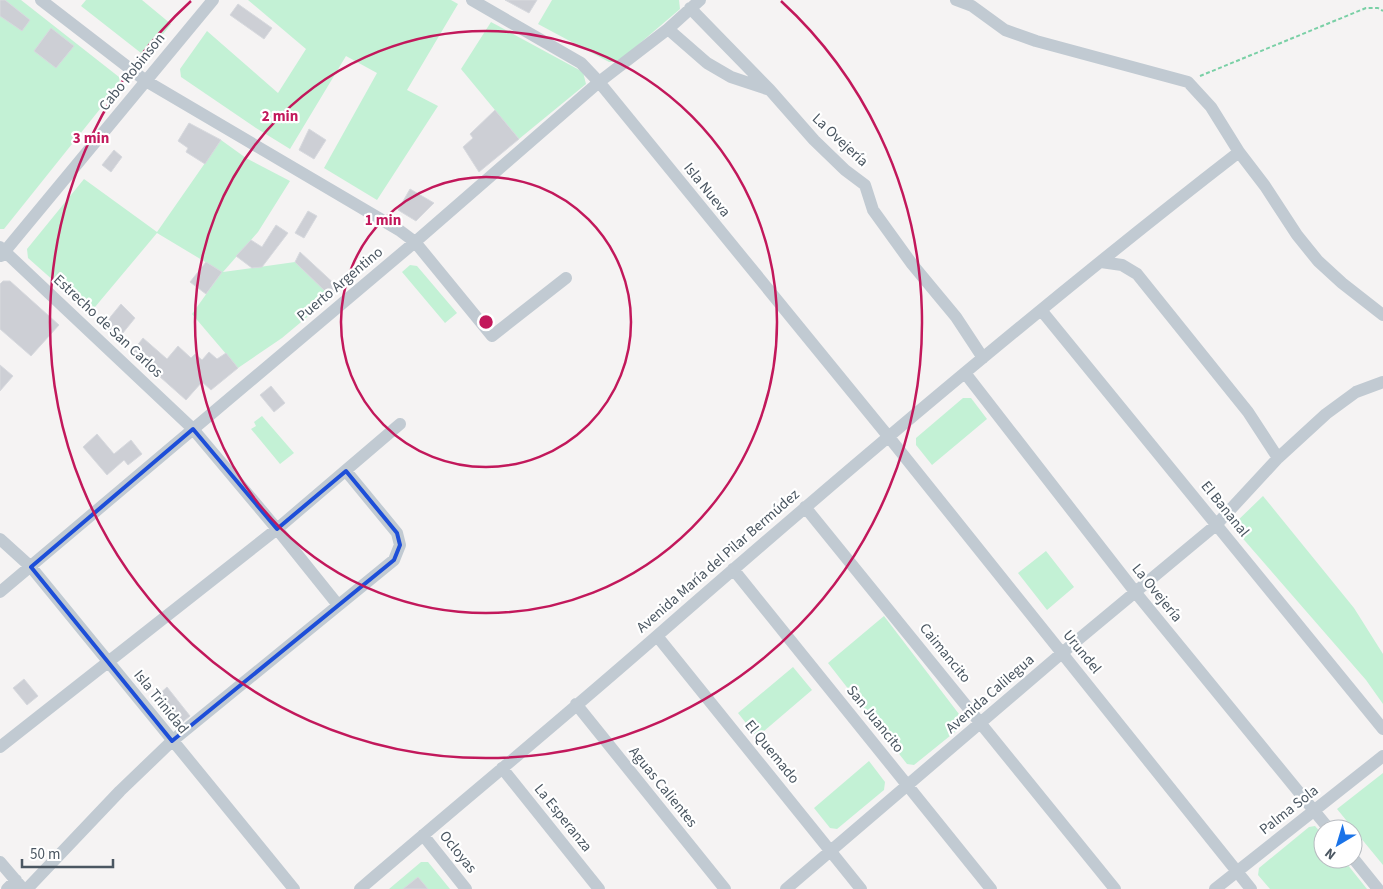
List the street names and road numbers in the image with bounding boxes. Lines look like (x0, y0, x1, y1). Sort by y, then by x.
street label: Cabo Robinson (94, 29, 170, 115)
street label: La Ovejería (807, 109, 873, 171)
street label: Isla Nueva (679, 158, 735, 222)
street label: Puerto Argentino (292, 242, 388, 326)
street label: Estrecho de San Carlos (49, 270, 167, 382)
street label: El Bananal (1196, 477, 1254, 542)
street label: Avenida María del Pilar Bermúdez (632, 484, 804, 638)
street label: La Ovejería (1127, 559, 1187, 627)
street label: Caimancito (914, 619, 976, 687)
street label: Urundel (1058, 626, 1106, 678)
street label: Avenida Calilegua (941, 650, 1039, 738)
street label: Isla Trinidad (129, 665, 193, 739)
street label: San Juancito (841, 681, 909, 757)
street label: El Quemado (740, 716, 804, 788)
street label: Aguas Calientes (624, 742, 702, 832)
street label: La Esperanza (529, 780, 597, 856)
street label: Palma Sola (1255, 780, 1323, 840)
street label: Ocloyas (434, 826, 482, 878)

